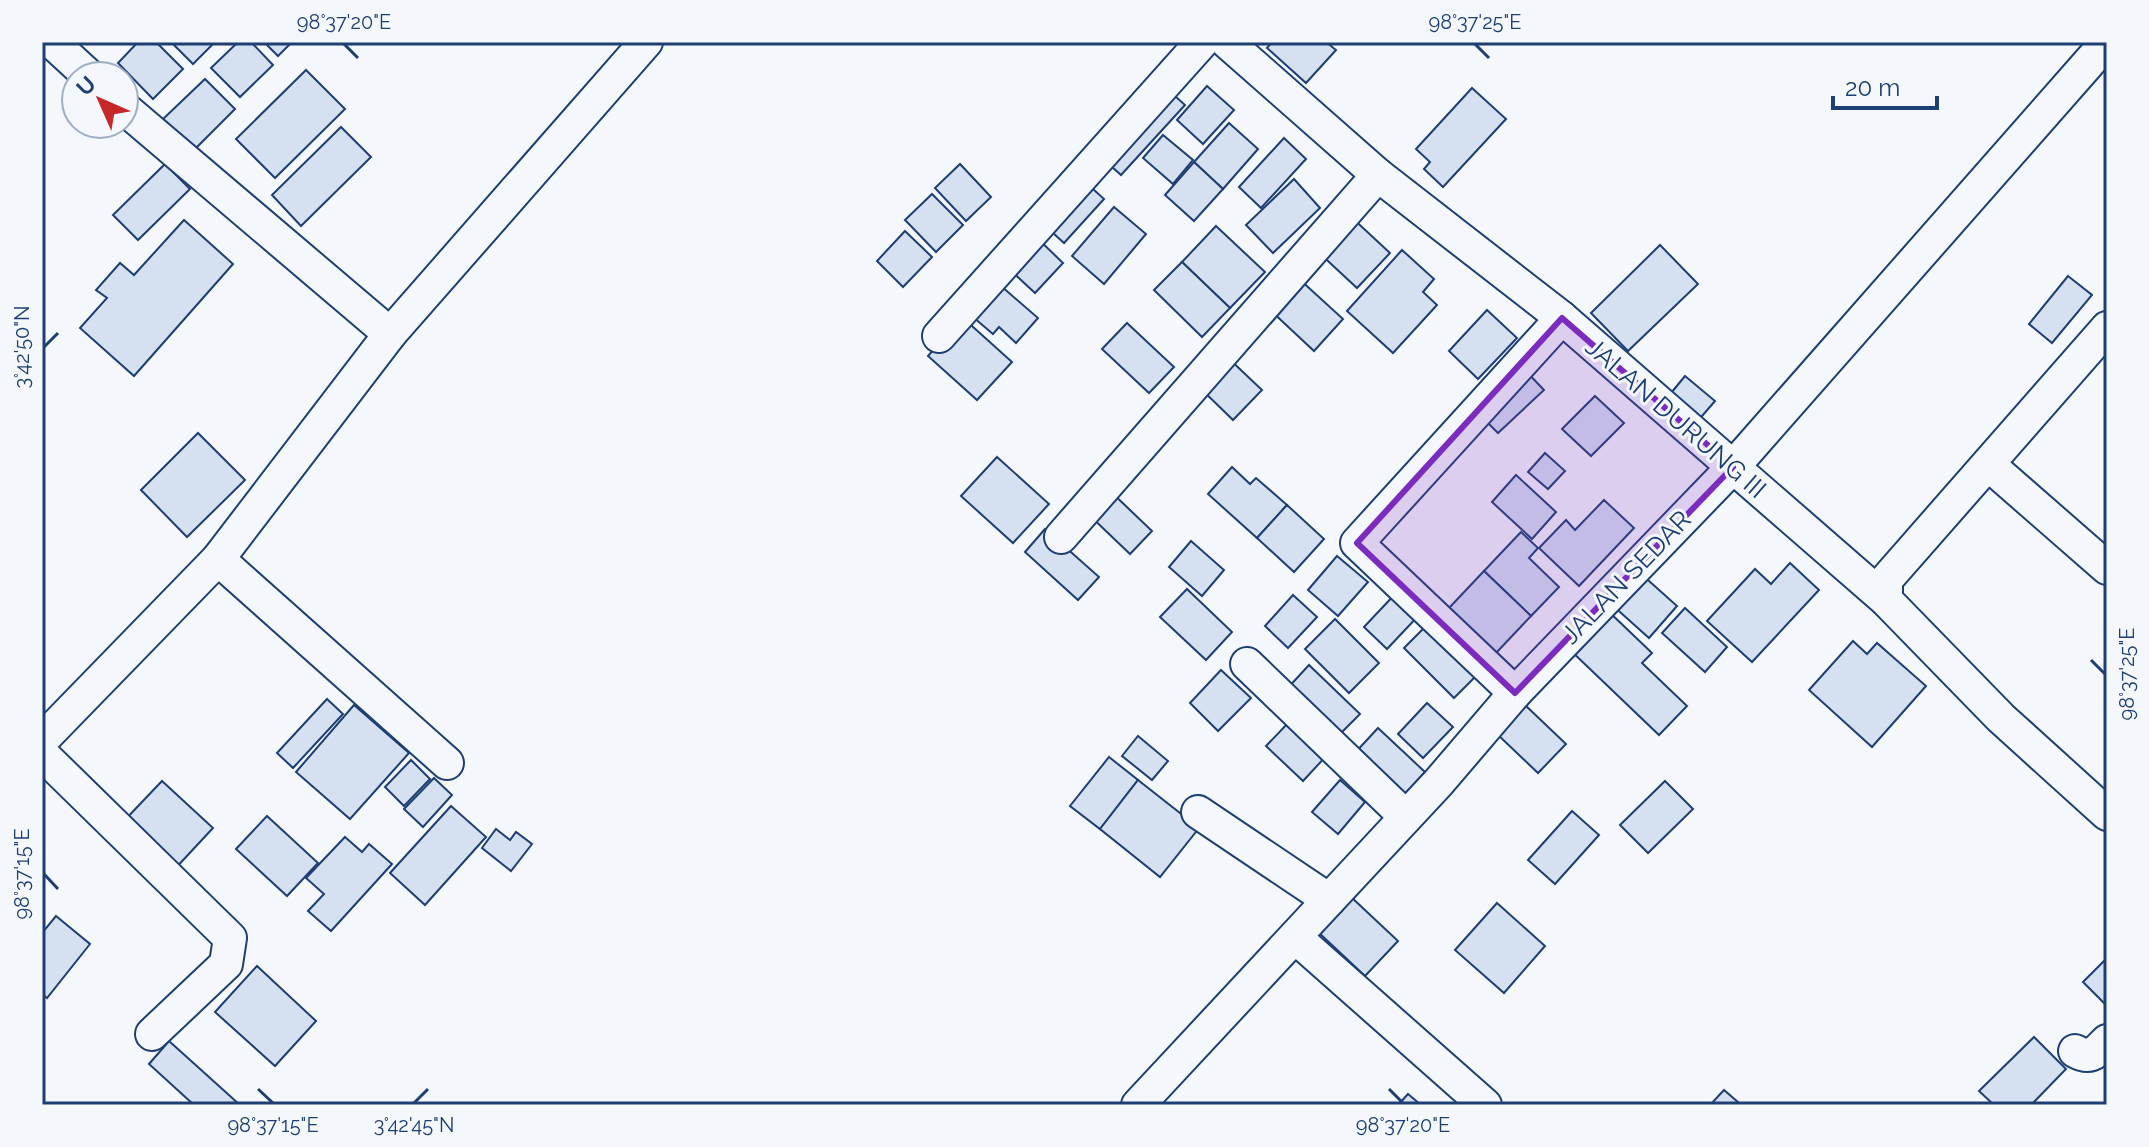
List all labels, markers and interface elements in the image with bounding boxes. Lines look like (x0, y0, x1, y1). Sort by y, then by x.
text: 98°37'20"E (297, 10, 391, 34)
text: 98°37'25"E (1428, 10, 1522, 34)
north arrow (60, 60, 140, 140)
scale bar (1833, 60, 1937, 110)
text: U (71, 71, 101, 101)
text: 20 m (1845, 73, 1900, 102)
text: 3°42'50"N (10, 305, 34, 389)
street label: JALAN DURUNG III (1580, 332, 1772, 504)
street label: JALAN SEDAR (1555, 504, 1697, 650)
text: 98°37'25"E (2115, 627, 2139, 721)
text: 98°37'15"E (10, 828, 34, 920)
text: 98°37'15"E (227, 1113, 319, 1137)
text: 3°42'45"N (374, 1113, 454, 1137)
text: 98°37'20"E (1356, 1113, 1450, 1137)

